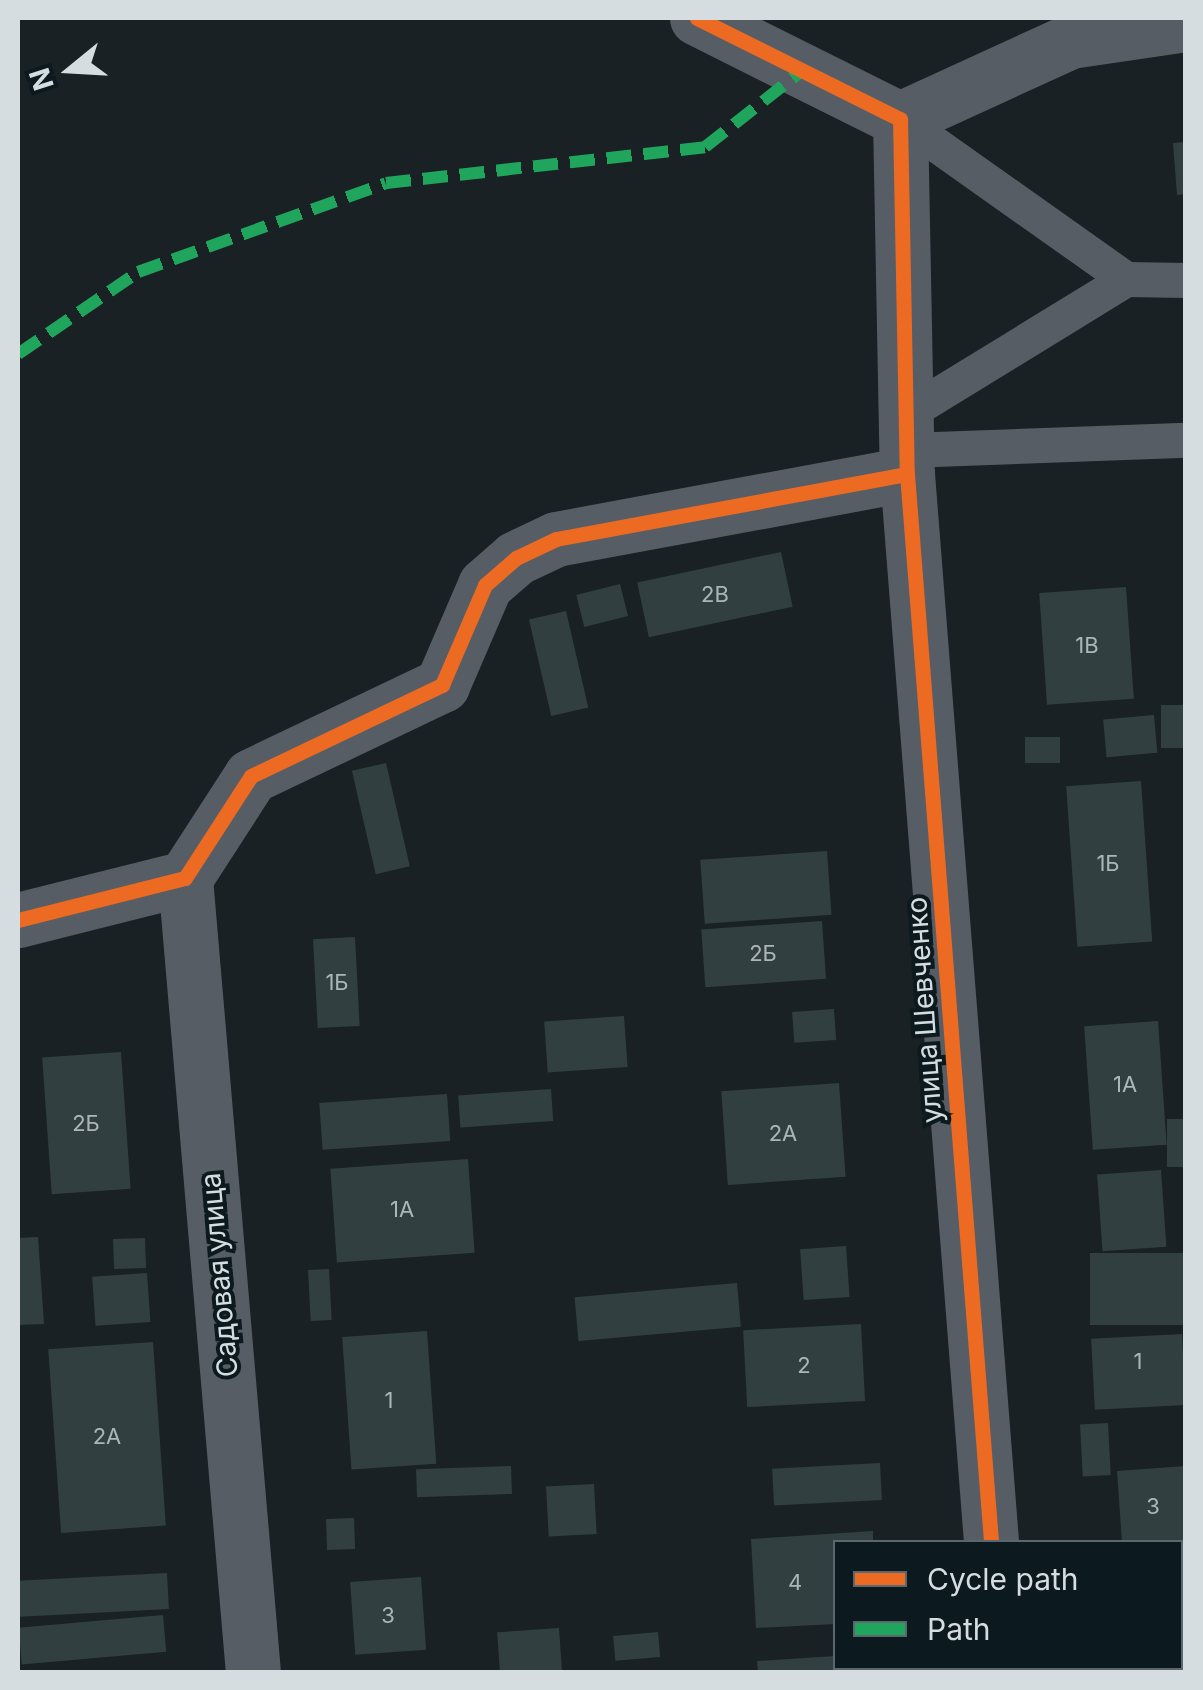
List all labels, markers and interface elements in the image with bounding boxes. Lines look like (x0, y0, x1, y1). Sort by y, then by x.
north arrow (20, 20, 120, 120)
text: N (22, 64, 61, 95)
house number: 2В (701, 582, 729, 608)
house number: 1В (1075, 633, 1099, 659)
house number: 1Б (1096, 851, 1120, 877)
street label: улица Шевченко (899, 896, 949, 1124)
house number: 2Б (749, 941, 777, 967)
house number: 1Б (325, 970, 349, 996)
house number: 1А (1113, 1072, 1137, 1098)
house number: 2Б (72, 1111, 100, 1137)
house number: 2А (769, 1121, 797, 1147)
street label: Садовая улица (193, 1171, 245, 1379)
house number: 1А (390, 1197, 414, 1223)
house number: 1 (1134, 1349, 1142, 1375)
house number: 2 (797, 1353, 811, 1379)
house number: 1 (385, 1388, 393, 1414)
house number: 2А (93, 1424, 121, 1450)
house number: 3 (1146, 1494, 1160, 1520)
legend (833, 1540, 1183, 1670)
text: Cycle path (927, 1561, 1079, 1597)
house number: 4 (788, 1570, 802, 1596)
house number: 3 (381, 1603, 395, 1629)
text: Path (927, 1611, 991, 1647)

